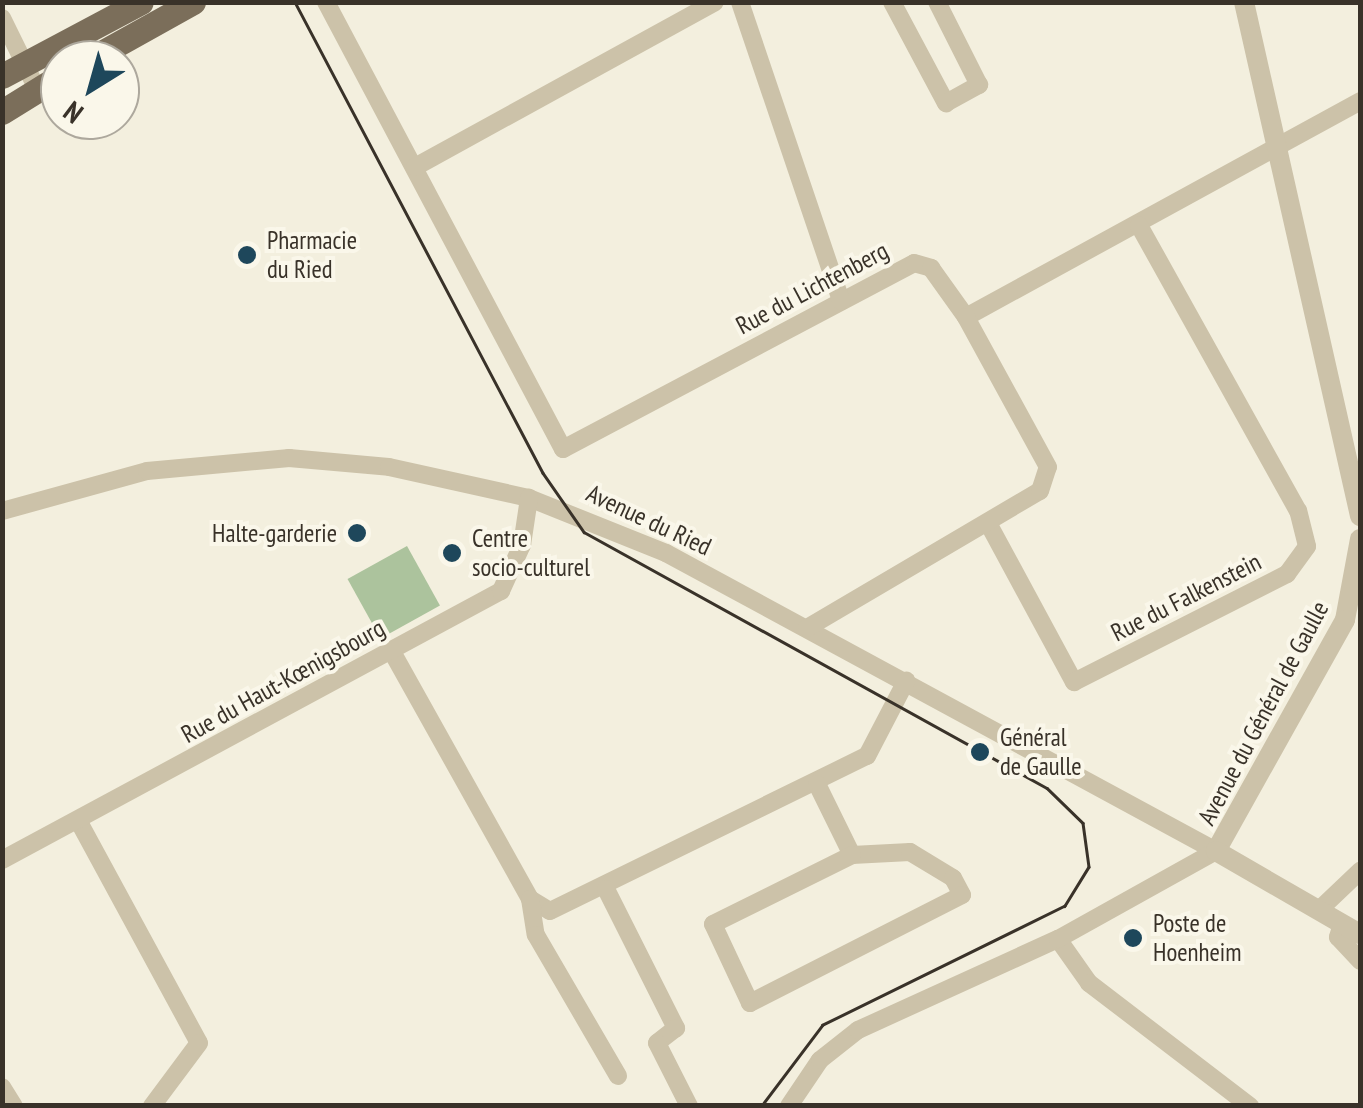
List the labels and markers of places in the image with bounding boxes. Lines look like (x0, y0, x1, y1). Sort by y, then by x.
place label: Pharmacie du Ried (267, 226, 357, 285)
marker: Pharmacie du Ried (236, 244, 258, 266)
place label: Halte-garderie (212, 518, 337, 548)
marker: Halte-garderie (346, 522, 368, 544)
place label: Centre socio-culturel (472, 524, 590, 583)
marker: Centre socio-culturel (441, 542, 463, 564)
place label: Général de Gaulle (1000, 723, 1082, 782)
marker: Général de Gaulle (969, 741, 991, 763)
place label: Poste de Hoenheim (1153, 909, 1242, 968)
marker: Poste de Hoenheim (1122, 927, 1144, 949)

